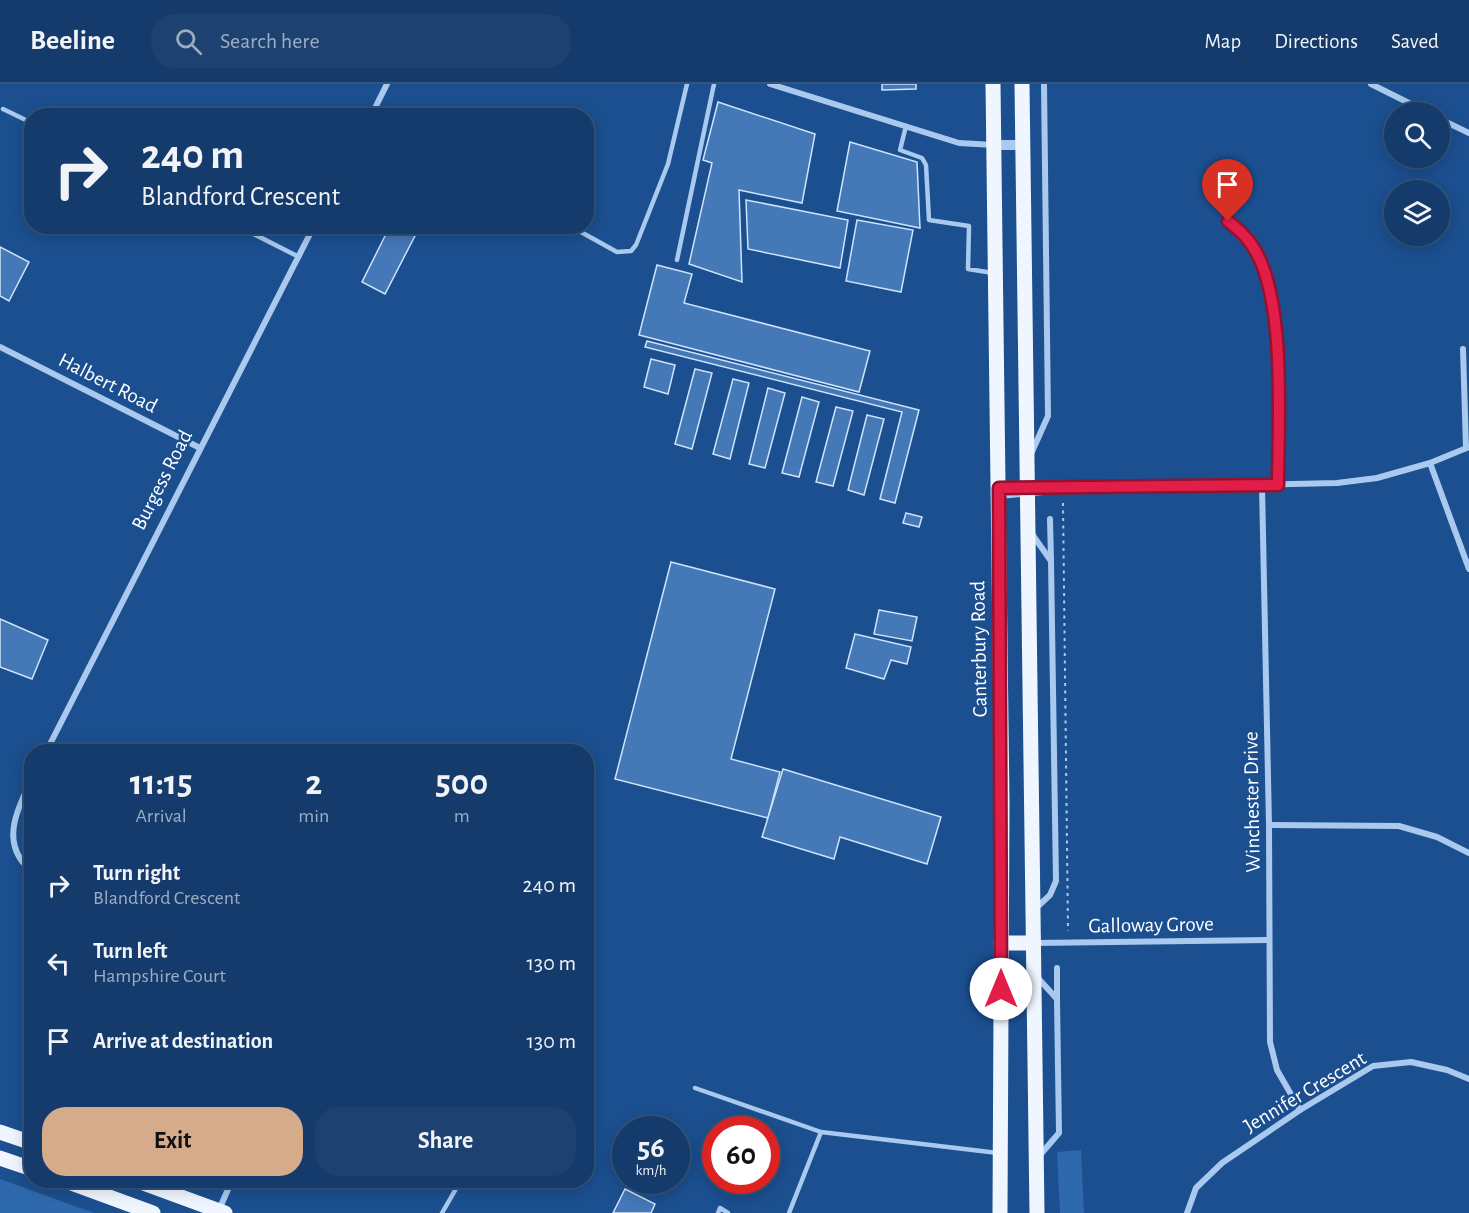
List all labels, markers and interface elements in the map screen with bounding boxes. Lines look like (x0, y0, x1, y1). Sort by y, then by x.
search box (151, 14, 571, 68)
icon: search (172, 25, 205, 58)
text: Beeline (30, 27, 115, 55)
text: Search here (220, 30, 320, 52)
text: Map (1205, 31, 1241, 52)
text: Directions (1274, 31, 1358, 52)
text: Saved (1391, 31, 1439, 52)
map controls (1384, 102, 1450, 246)
button: search (1384, 102, 1450, 168)
icon: right (42, 132, 120, 210)
text: 240 m (141, 134, 244, 176)
pin (1202, 159, 1253, 221)
icon: arrive (1211, 168, 1244, 201)
button: layers (1384, 180, 1450, 246)
text: Blandford Crescent (141, 183, 340, 210)
street label: Halbert Road (55, 349, 161, 417)
street label: Burgess Road (128, 426, 196, 533)
street label: Canterbury Road (967, 580, 991, 718)
street label: Winchester Drive (1240, 731, 1264, 873)
text: 11:15 (130, 765, 192, 801)
text: 2 (305, 765, 322, 801)
text: 500 (435, 765, 488, 801)
text: Arrival (135, 806, 187, 826)
text: min (298, 806, 329, 826)
text: m (454, 806, 470, 826)
text: Turn right (93, 862, 180, 884)
icon: right (42, 869, 75, 902)
text: 240 m (523, 874, 576, 896)
text: Blandford Crescent (93, 888, 241, 908)
street label: Galloway Grove (1088, 913, 1214, 937)
text: Turn left (93, 940, 167, 962)
icon: left (42, 947, 75, 980)
text: 130 m (527, 952, 576, 974)
position arrow (969, 957, 1033, 1021)
text: Hampshire Court (93, 966, 226, 986)
icon: arrive (42, 1025, 75, 1058)
text: Arrive at destination (93, 1030, 273, 1052)
text: 130 m (527, 1030, 576, 1052)
street label: Jennifer Crescent (1240, 1047, 1370, 1137)
button: Exit (42, 1107, 303, 1176)
button: Share (315, 1107, 576, 1176)
speed limit sign: 60 (702, 1116, 780, 1194)
text: 56 (637, 1133, 665, 1163)
text: km/h (636, 1163, 666, 1178)

